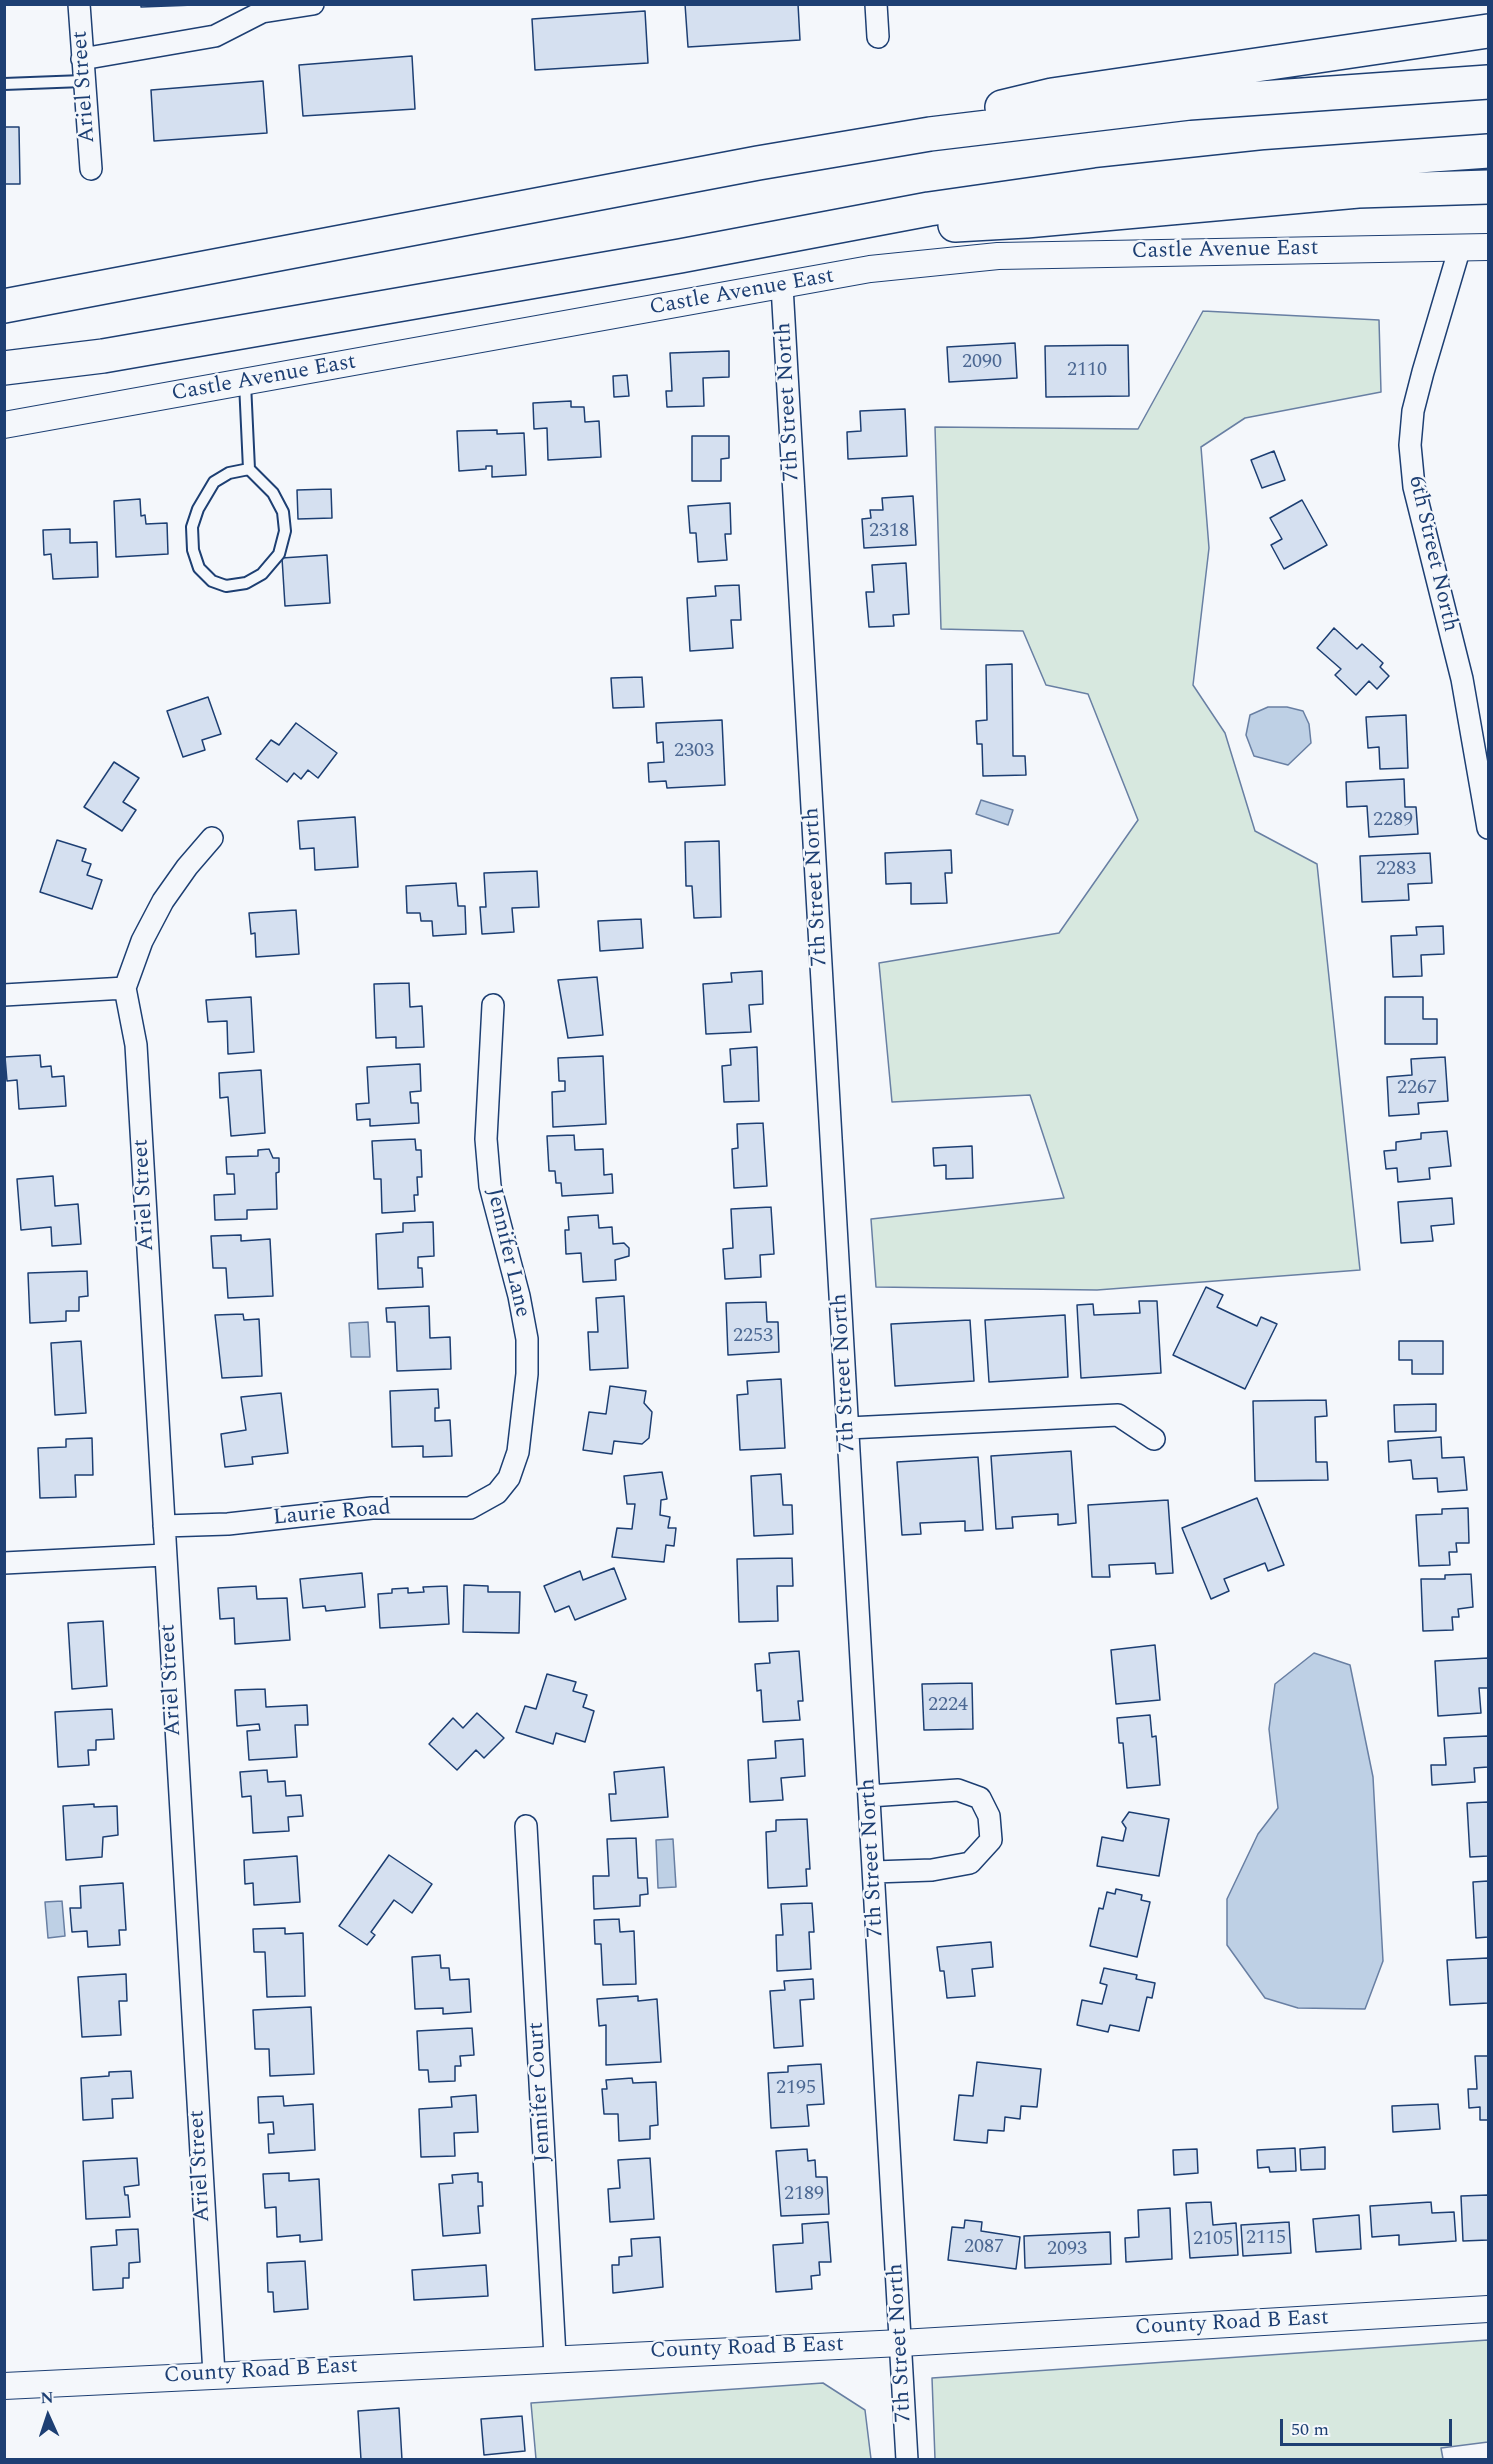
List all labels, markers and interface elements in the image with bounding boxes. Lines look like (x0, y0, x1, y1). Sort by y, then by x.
street label: Ariel Street (68, 30, 102, 144)
street label: Castle Avenue East (1131, 236, 1319, 266)
street label: Castle Avenue East (648, 264, 836, 322)
street label: 7th Street North (772, 322, 806, 482)
street label: Castle Avenue East (170, 350, 358, 408)
house number: 2090 (962, 351, 1002, 375)
house number: 2110 (1067, 359, 1107, 383)
street label: 6th Street North (1401, 474, 1463, 634)
house number: 2318 (869, 520, 909, 544)
house number: 2303 (674, 740, 714, 764)
street label: 7th Street North (800, 807, 834, 967)
house number: 2289 (1373, 809, 1413, 833)
house number: 2283 (1376, 858, 1416, 882)
house number: 2267 (1397, 1077, 1437, 1101)
street label: Ariel Street (129, 1138, 161, 1252)
street label: Jennifer Lane (479, 1186, 535, 1320)
street label: 7th Street North (828, 1293, 862, 1453)
house number: 2253 (733, 1325, 773, 1349)
street label: Laurie Road (272, 1496, 392, 1532)
street label: Ariel Street (156, 1623, 188, 1737)
house number: 2224 (928, 1694, 968, 1718)
street label: 7th Street North (856, 1778, 890, 1938)
street label: Jennifer Court (524, 2021, 558, 2163)
house number: 2195 (776, 2077, 816, 2101)
street label: Ariel Street (185, 2109, 217, 2223)
house number: 2189 (784, 2183, 824, 2207)
house number: 2115 (1246, 2227, 1286, 2251)
house number: 2105 (1193, 2228, 1233, 2252)
house number: 2087 (964, 2236, 1004, 2260)
house number: 2093 (1047, 2238, 1087, 2262)
street label: 7th Street North (884, 2263, 918, 2423)
street label: County Road B East (1134, 2306, 1330, 2342)
street label: County Road B East (650, 2332, 844, 2366)
street label: County Road B East (163, 2354, 359, 2390)
north arrow (18, 2386, 78, 2446)
text: N (40, 2386, 54, 2410)
scale bar (1283, 2407, 1456, 2445)
text: 50 m (1291, 2416, 1329, 2443)

